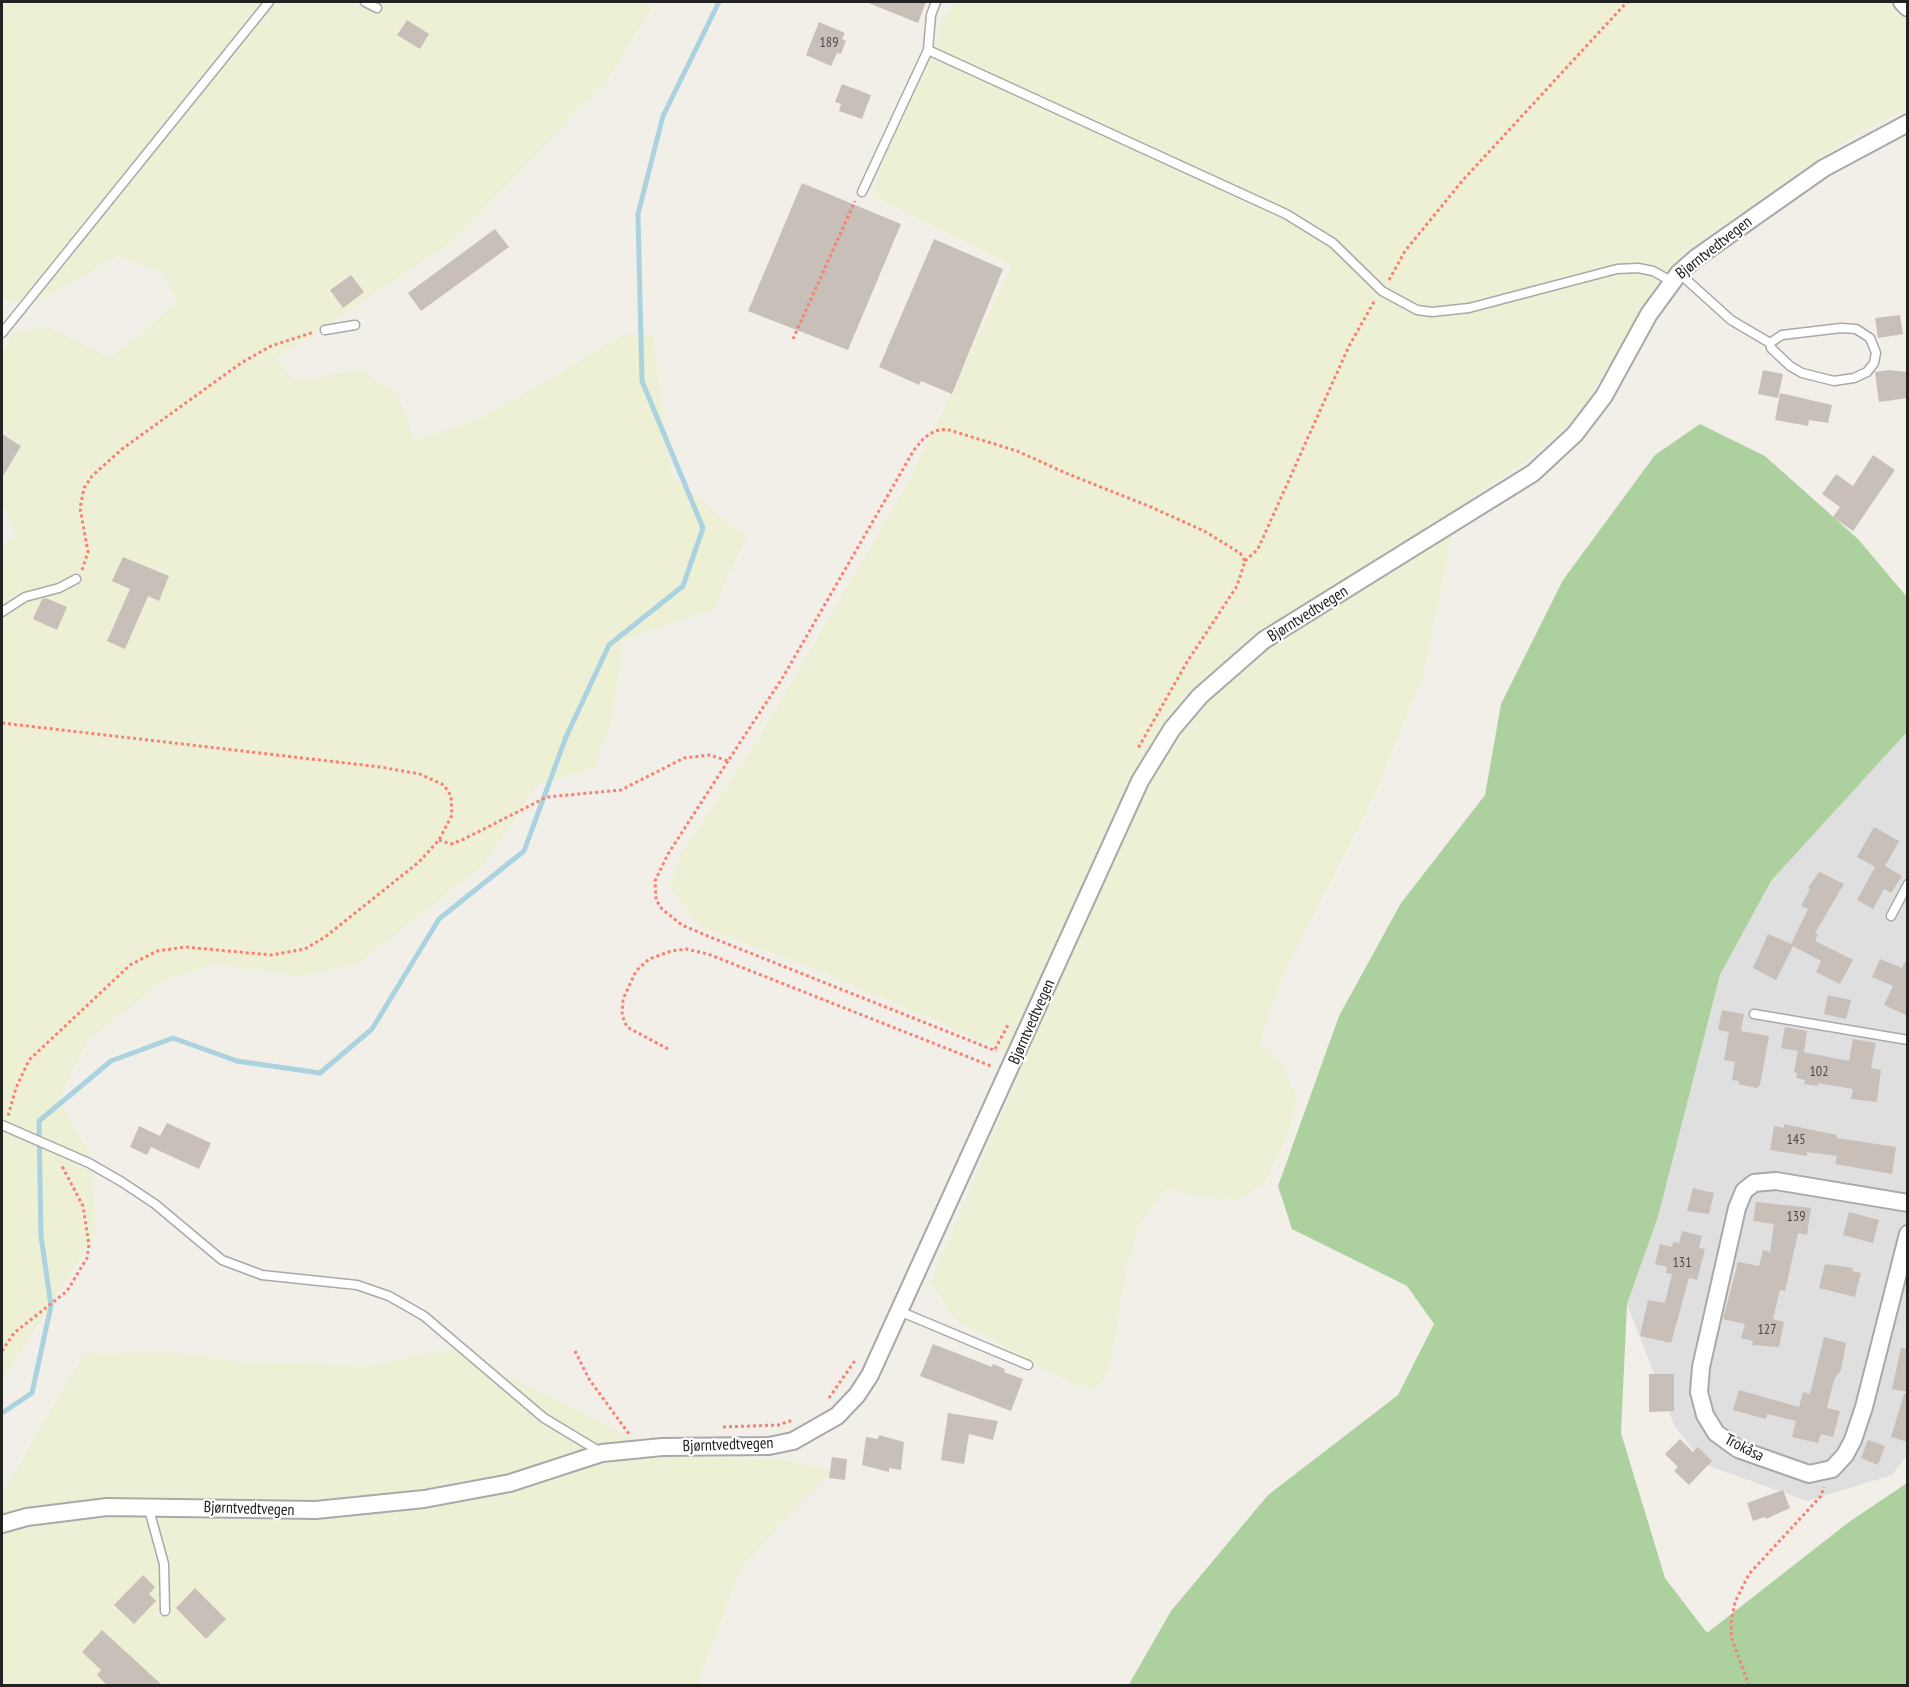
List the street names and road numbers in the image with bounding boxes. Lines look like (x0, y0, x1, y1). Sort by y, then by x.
street label: Bjørntvedtvegen (1672, 212, 1756, 284)
street label: Bjørntvedtvegen (1264, 582, 1352, 646)
street label: Bjørntvedtvegen (1005, 977, 1059, 1067)
street label: Trokåsa (1721, 1430, 1767, 1466)
street label: Bjørntvedtvegen (682, 1434, 774, 1456)
street label: Bjørntvedtvegen (203, 1498, 295, 1520)

